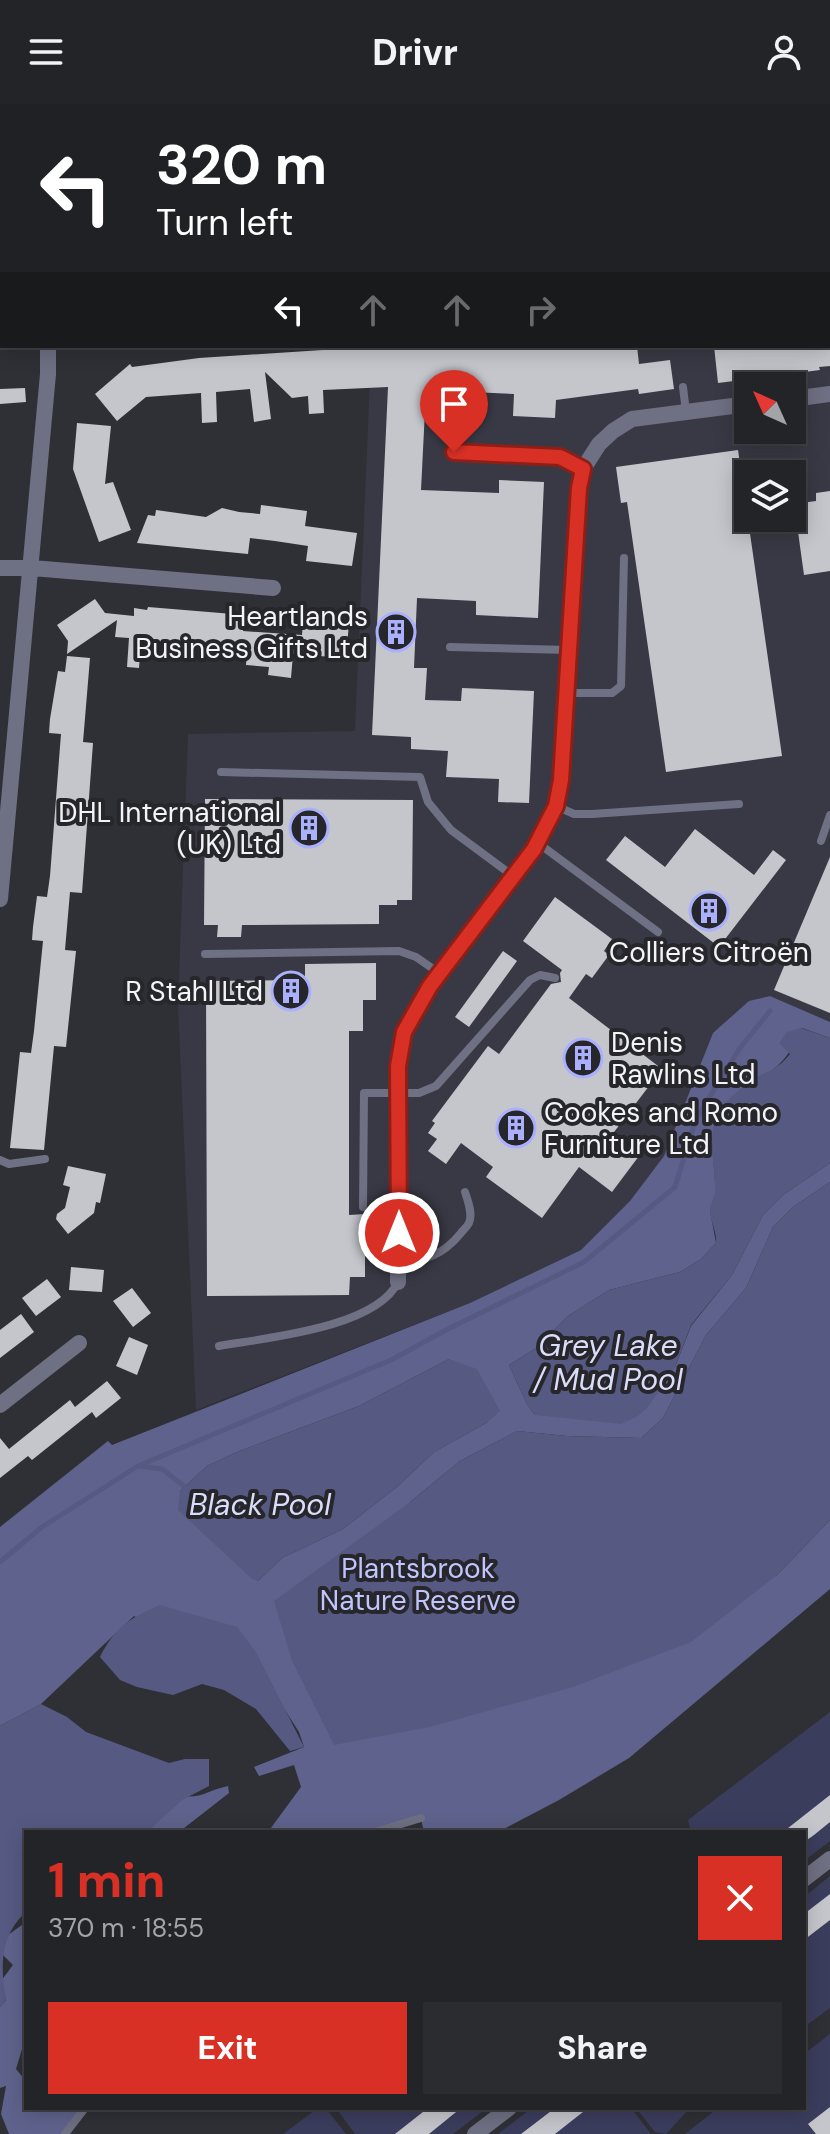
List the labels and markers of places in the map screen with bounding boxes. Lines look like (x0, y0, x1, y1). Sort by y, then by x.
pin (420, 370, 488, 452)
place label: Heartlands Business Gifts Ltd (135, 598, 368, 667)
building icon: Heartlands Business Gifts Ltd (375, 611, 417, 653)
place label: DHL International (UK) Ltd (58, 794, 281, 863)
building icon: DHL International (UK) Ltd (288, 807, 330, 849)
building icon: Colliers Citroën (688, 890, 730, 932)
place label: Colliers Citroën (609, 934, 809, 971)
building icon: R Stahl Ltd (270, 970, 312, 1012)
place label: R Stahl Ltd (125, 973, 263, 1010)
place label: Denis Rawlins Ltd (611, 1024, 756, 1093)
building icon: Denis Rawlins Ltd (562, 1037, 604, 1079)
place label: Cookes and Romo Furniture Ltd (544, 1094, 778, 1163)
building icon: Cookes and Romo Furniture Ltd (495, 1107, 537, 1149)

